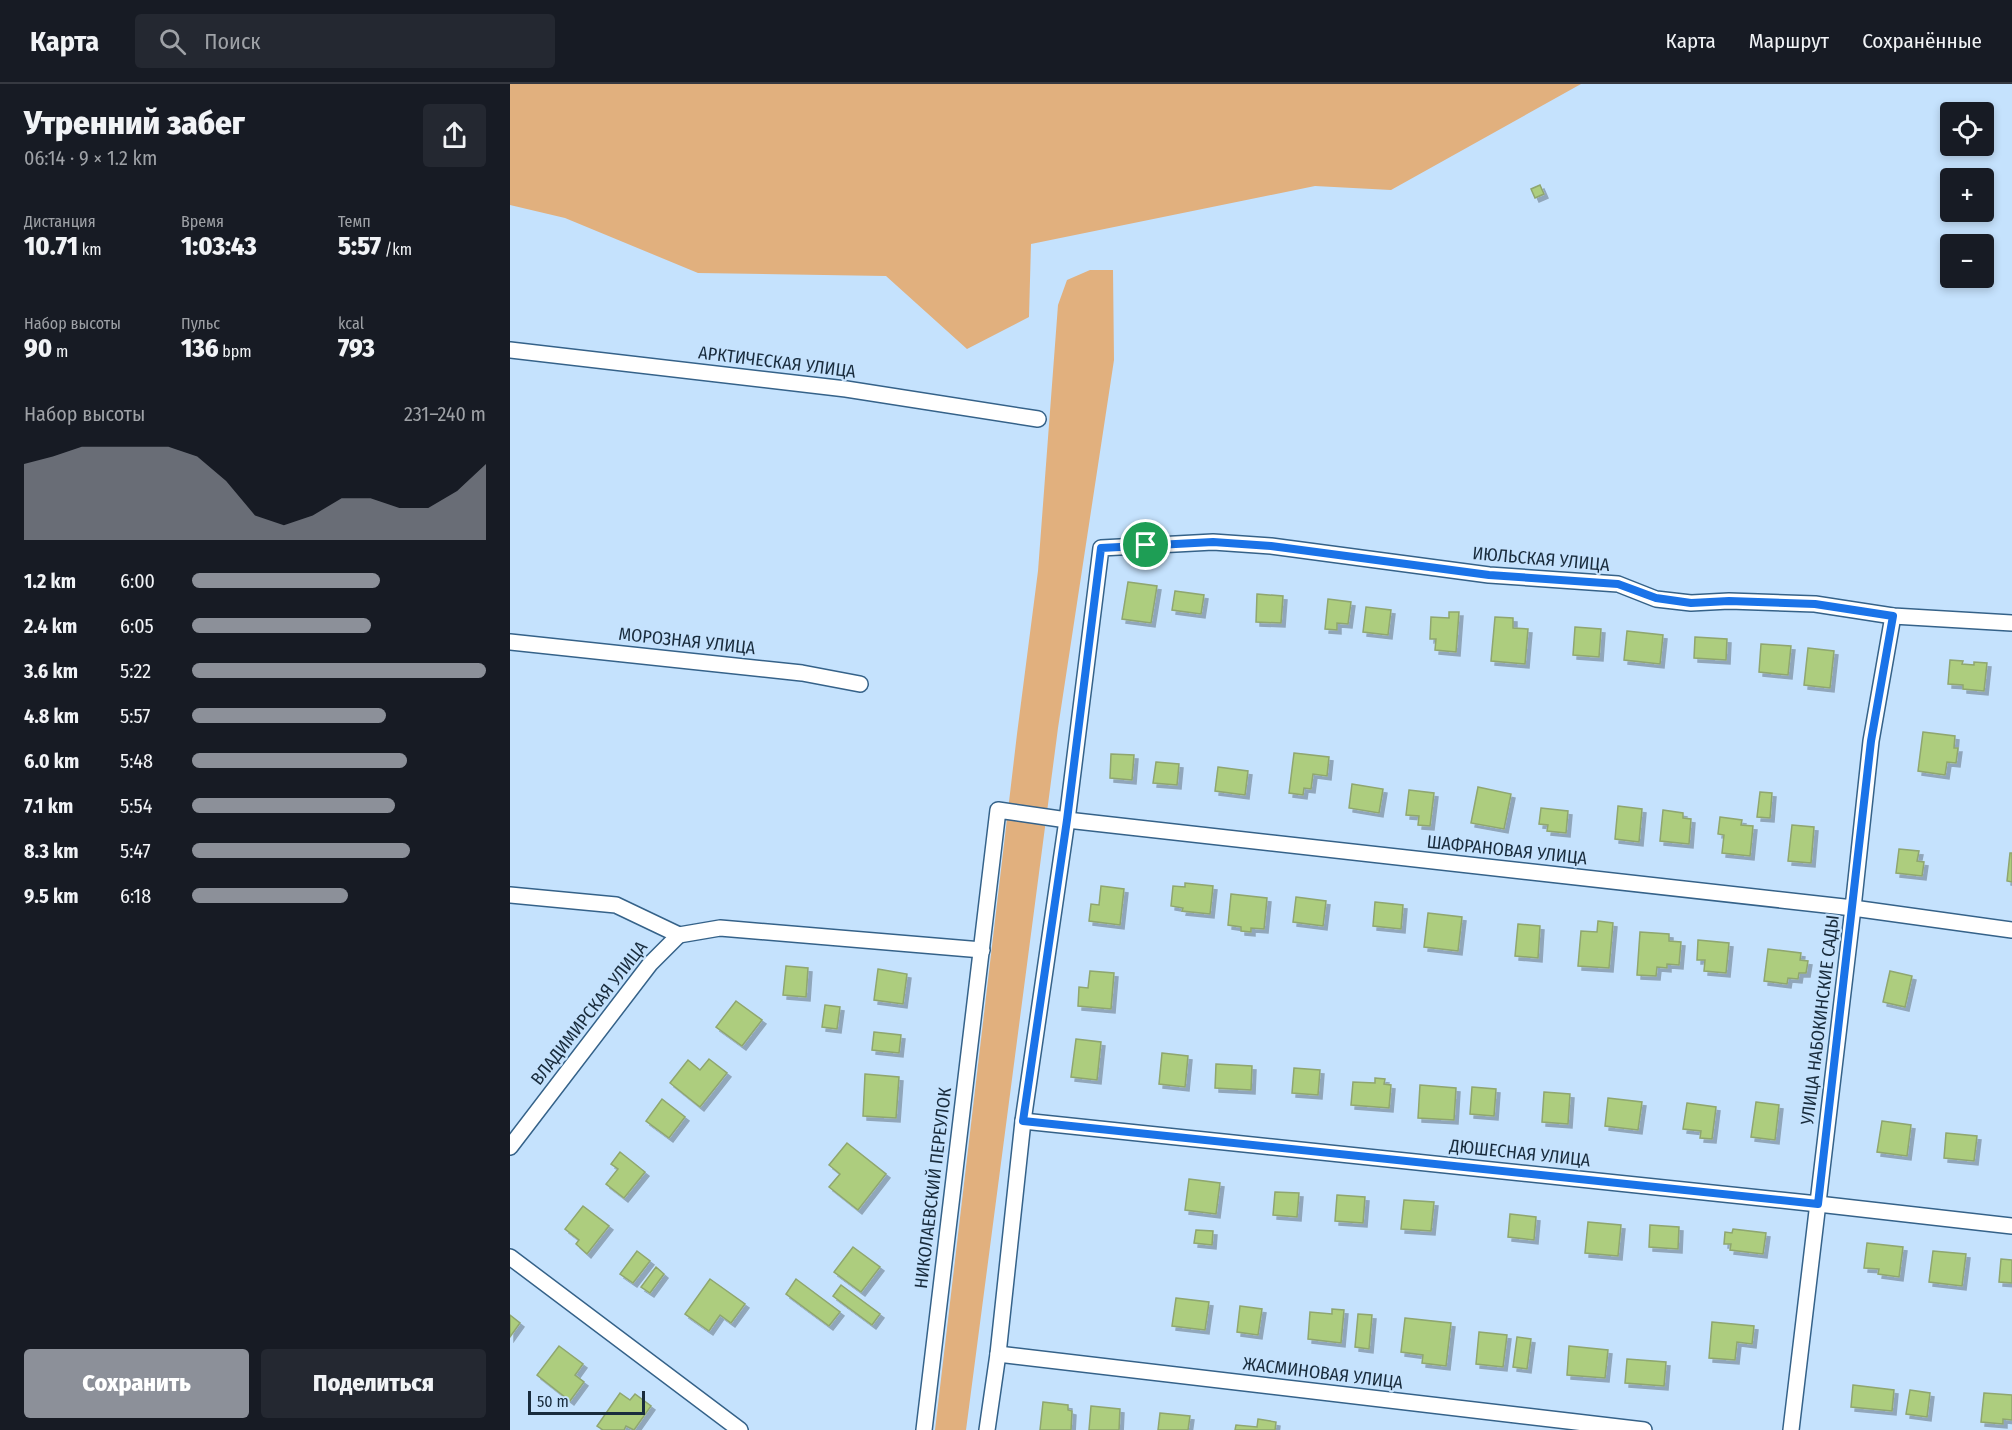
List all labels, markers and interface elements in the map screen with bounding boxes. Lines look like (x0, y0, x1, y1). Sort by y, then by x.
search box (135, 14, 555, 68)
text: Карта (30, 25, 99, 58)
icon: search (156, 25, 189, 58)
text: Поиск (204, 28, 261, 55)
text: Карта (1666, 28, 1716, 54)
text: Маршрут (1749, 28, 1829, 54)
text: Сохранённые (1862, 28, 1982, 54)
map controls (1940, 102, 1994, 288)
button: locate (1940, 102, 1994, 156)
text: Утренний забег (24, 103, 245, 143)
button: share (423, 104, 486, 167)
text: 06:14 · 9 × 1.2 km (24, 146, 157, 170)
button: + (1940, 168, 1994, 222)
text: Дистанция (24, 212, 96, 231)
text: Время (181, 212, 224, 231)
text: Темп (338, 212, 371, 231)
text: 10.71 (24, 231, 78, 262)
text: 1:03:43 (181, 231, 257, 262)
text: 5:57 (338, 231, 381, 262)
button: − (1940, 234, 1994, 288)
text: km (78, 240, 102, 259)
text: /km (381, 240, 412, 259)
text: Набор высоты (24, 314, 121, 333)
text: Пульс (181, 314, 220, 333)
text: kcal (338, 314, 364, 333)
text: 90 (24, 333, 52, 364)
text: 136 (181, 333, 219, 364)
text: 793 (338, 333, 375, 364)
street label: АРКТИЧЕСКАЯ УЛИЦА (697, 341, 857, 383)
text: m (52, 342, 68, 361)
text: bpm (219, 342, 252, 361)
text: Набор высоты (24, 402, 145, 426)
text: 231–240 m (404, 402, 486, 426)
pin (1120, 519, 1171, 570)
icon: arrive (1129, 528, 1162, 561)
street label: ИЮЛЬСКАЯ УЛИЦА (1471, 542, 1611, 576)
text: 1.2 km (24, 569, 76, 593)
text: 6:00 (120, 569, 155, 593)
text: 2.4 km (24, 614, 77, 638)
text: 6:05 (120, 614, 154, 638)
street label: МОРОЗНАЯ УЛИЦА (617, 623, 757, 659)
text: 3.6 km (24, 659, 78, 683)
text: 5:22 (120, 659, 151, 683)
text: 4.8 km (24, 704, 79, 728)
text: 5:57 (120, 704, 150, 728)
text: 6.0 km (24, 749, 79, 773)
text: 5:48 (120, 749, 153, 773)
text: 7.1 km (24, 794, 73, 818)
text: 5:54 (120, 794, 152, 818)
street label: ШАФРАНОВАЯ УЛИЦА (1426, 831, 1589, 869)
text: 8.3 km (24, 839, 79, 863)
text: 5:47 (120, 839, 151, 863)
text: 9.5 km (24, 884, 79, 908)
text: 6:18 (120, 884, 151, 908)
street label: УЛИЦА НАБОКИНСКИЕ САДЫ (1796, 914, 1844, 1127)
street label: ВЛАДИМИРСКАЯ УЛИЦА (526, 936, 652, 1089)
street label: НИКОЛАЕВСКИЙ ПЕРЕУЛОК (910, 1086, 956, 1290)
street label: ДЮШЕСНАЯ УЛИЦА (1447, 1135, 1592, 1171)
button: Сохранить (24, 1349, 249, 1418)
button: Поделиться (261, 1349, 486, 1418)
street label: ЖАСМИНОВАЯ УЛИЦА (1242, 1352, 1405, 1394)
scale bar (528, 1388, 645, 1416)
text: 50 m (537, 1392, 569, 1411)

